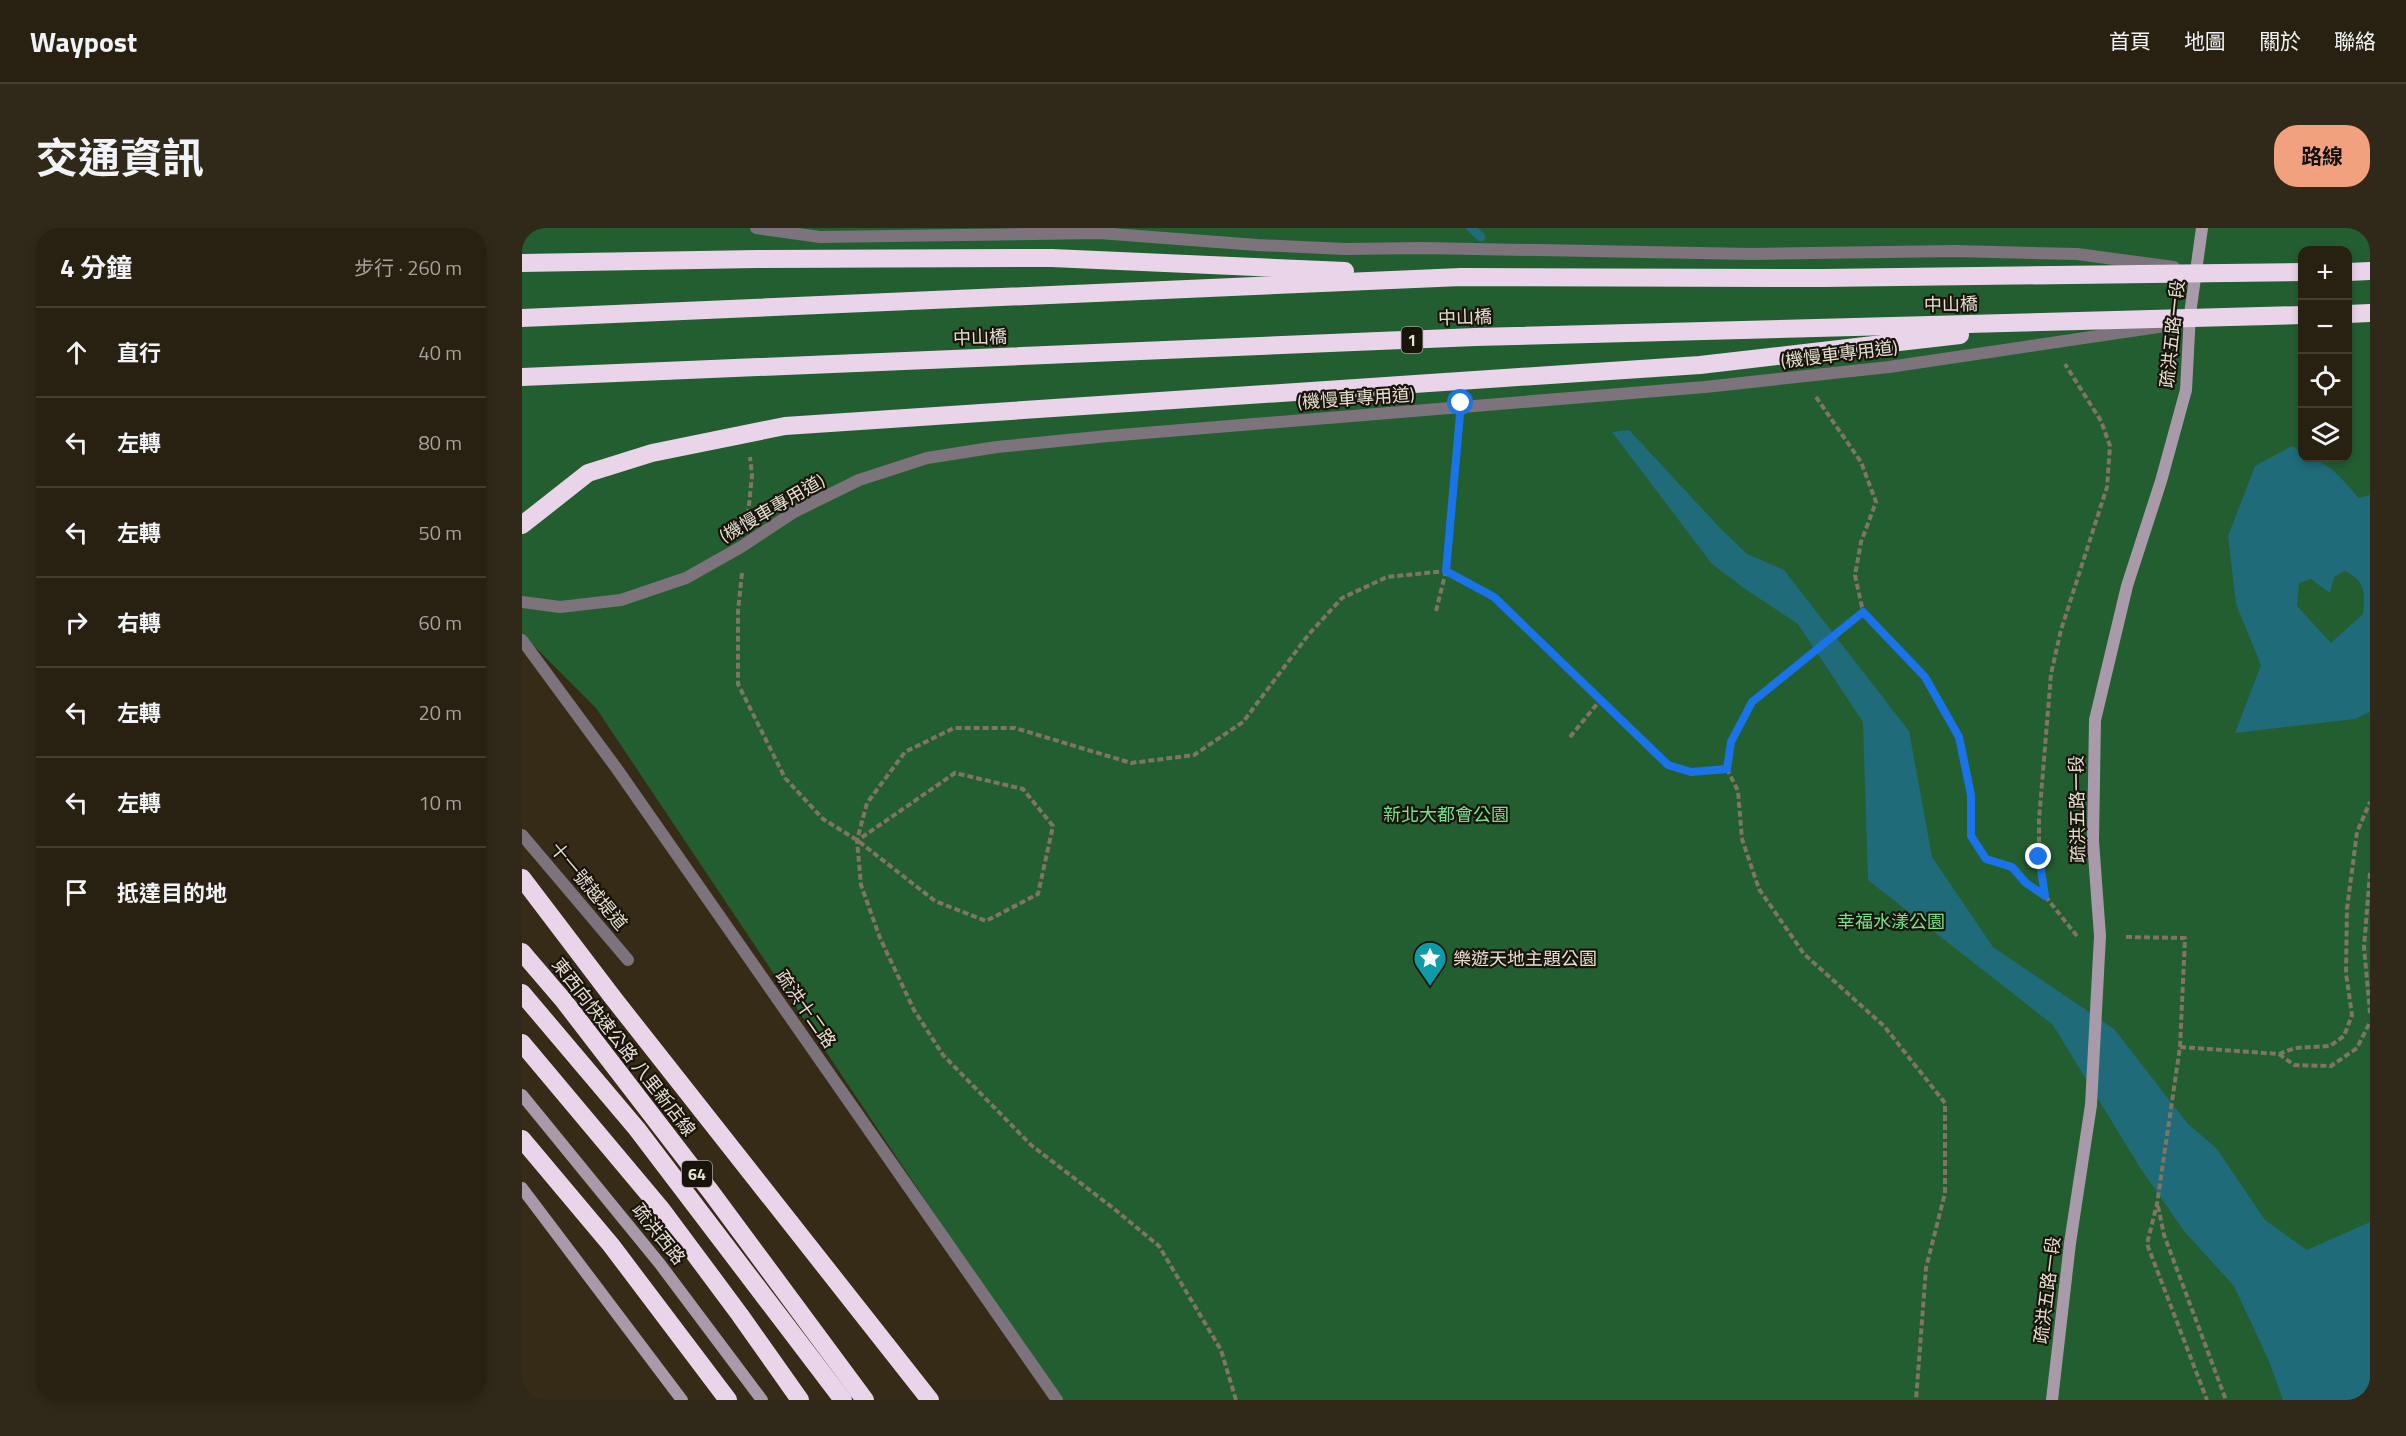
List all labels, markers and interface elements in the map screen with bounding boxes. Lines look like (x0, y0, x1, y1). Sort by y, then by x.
text: Waypost (30, 20, 137, 63)
text: 首頁 (2109, 25, 2151, 57)
text: 地圖 (2184, 25, 2226, 57)
text: 關於 (2259, 25, 2301, 57)
text: 聯絡 (2334, 25, 2376, 57)
text: 交通資訊 (36, 125, 204, 189)
button: 路線 (2274, 125, 2370, 187)
map controls (2298, 246, 2352, 462)
button: + (2298, 246, 2352, 300)
text: 4 分鐘 (60, 248, 132, 287)
text: 步行 · 260 m (354, 252, 462, 283)
street label: 疏洪五路一段 (2153, 279, 2191, 389)
street label: 中山橋 (1924, 290, 1978, 318)
button: − (2298, 300, 2352, 354)
street label: 中山橋 (1438, 303, 1492, 331)
street label: 中山橋 (953, 323, 1007, 351)
road number: 1 (1402, 327, 1422, 353)
street label: (機慢車專用道) (1779, 333, 1899, 375)
icon: ahead (60, 336, 93, 369)
text: 直行 (117, 336, 161, 370)
text: 40 m (418, 337, 462, 368)
button: locate (2298, 354, 2352, 408)
street label: (機慢車專用道) (1296, 380, 1416, 416)
route start (1447, 389, 1473, 415)
button: layers (2298, 408, 2352, 462)
icon: left (60, 426, 93, 459)
text: 左轉 (117, 426, 161, 460)
text: 80 m (418, 427, 462, 458)
street label: (機慢車專用道) (714, 467, 830, 549)
icon: left (60, 516, 93, 549)
text: 左轉 (117, 516, 161, 550)
text: 50 m (418, 517, 462, 548)
icon: right (60, 606, 93, 639)
text: 右轉 (117, 606, 161, 640)
text: 60 m (418, 607, 462, 638)
icon: left (60, 696, 93, 729)
text: 左轉 (117, 696, 161, 730)
text: 20 m (418, 697, 462, 728)
street label: 疏洪五路一段 (2063, 755, 2091, 863)
icon: left (60, 786, 93, 819)
text: 左轉 (117, 786, 161, 820)
text: 10 m (418, 787, 462, 818)
park label: 新北大都會公園 (1383, 801, 1509, 828)
street label: 十一號越堤道 (544, 836, 634, 936)
route end (2025, 843, 2051, 869)
icon: arrive (60, 876, 93, 909)
text: 抵達目的地 (117, 876, 227, 910)
park label: 幸福水漾公園 (1837, 908, 1945, 935)
place icon: 樂遊天地主題公園 (1412, 940, 1448, 987)
place label: 樂遊天地主題公園 (1453, 945, 1597, 972)
street label: 東西向快速公路 八里新店線 (546, 952, 702, 1142)
street label: 疏洪十二路 (769, 964, 843, 1054)
road number: 64 (682, 1161, 712, 1187)
street label: 疏洪西路 (626, 1198, 692, 1270)
street label: 疏洪五路一段 (2027, 1235, 2067, 1345)

